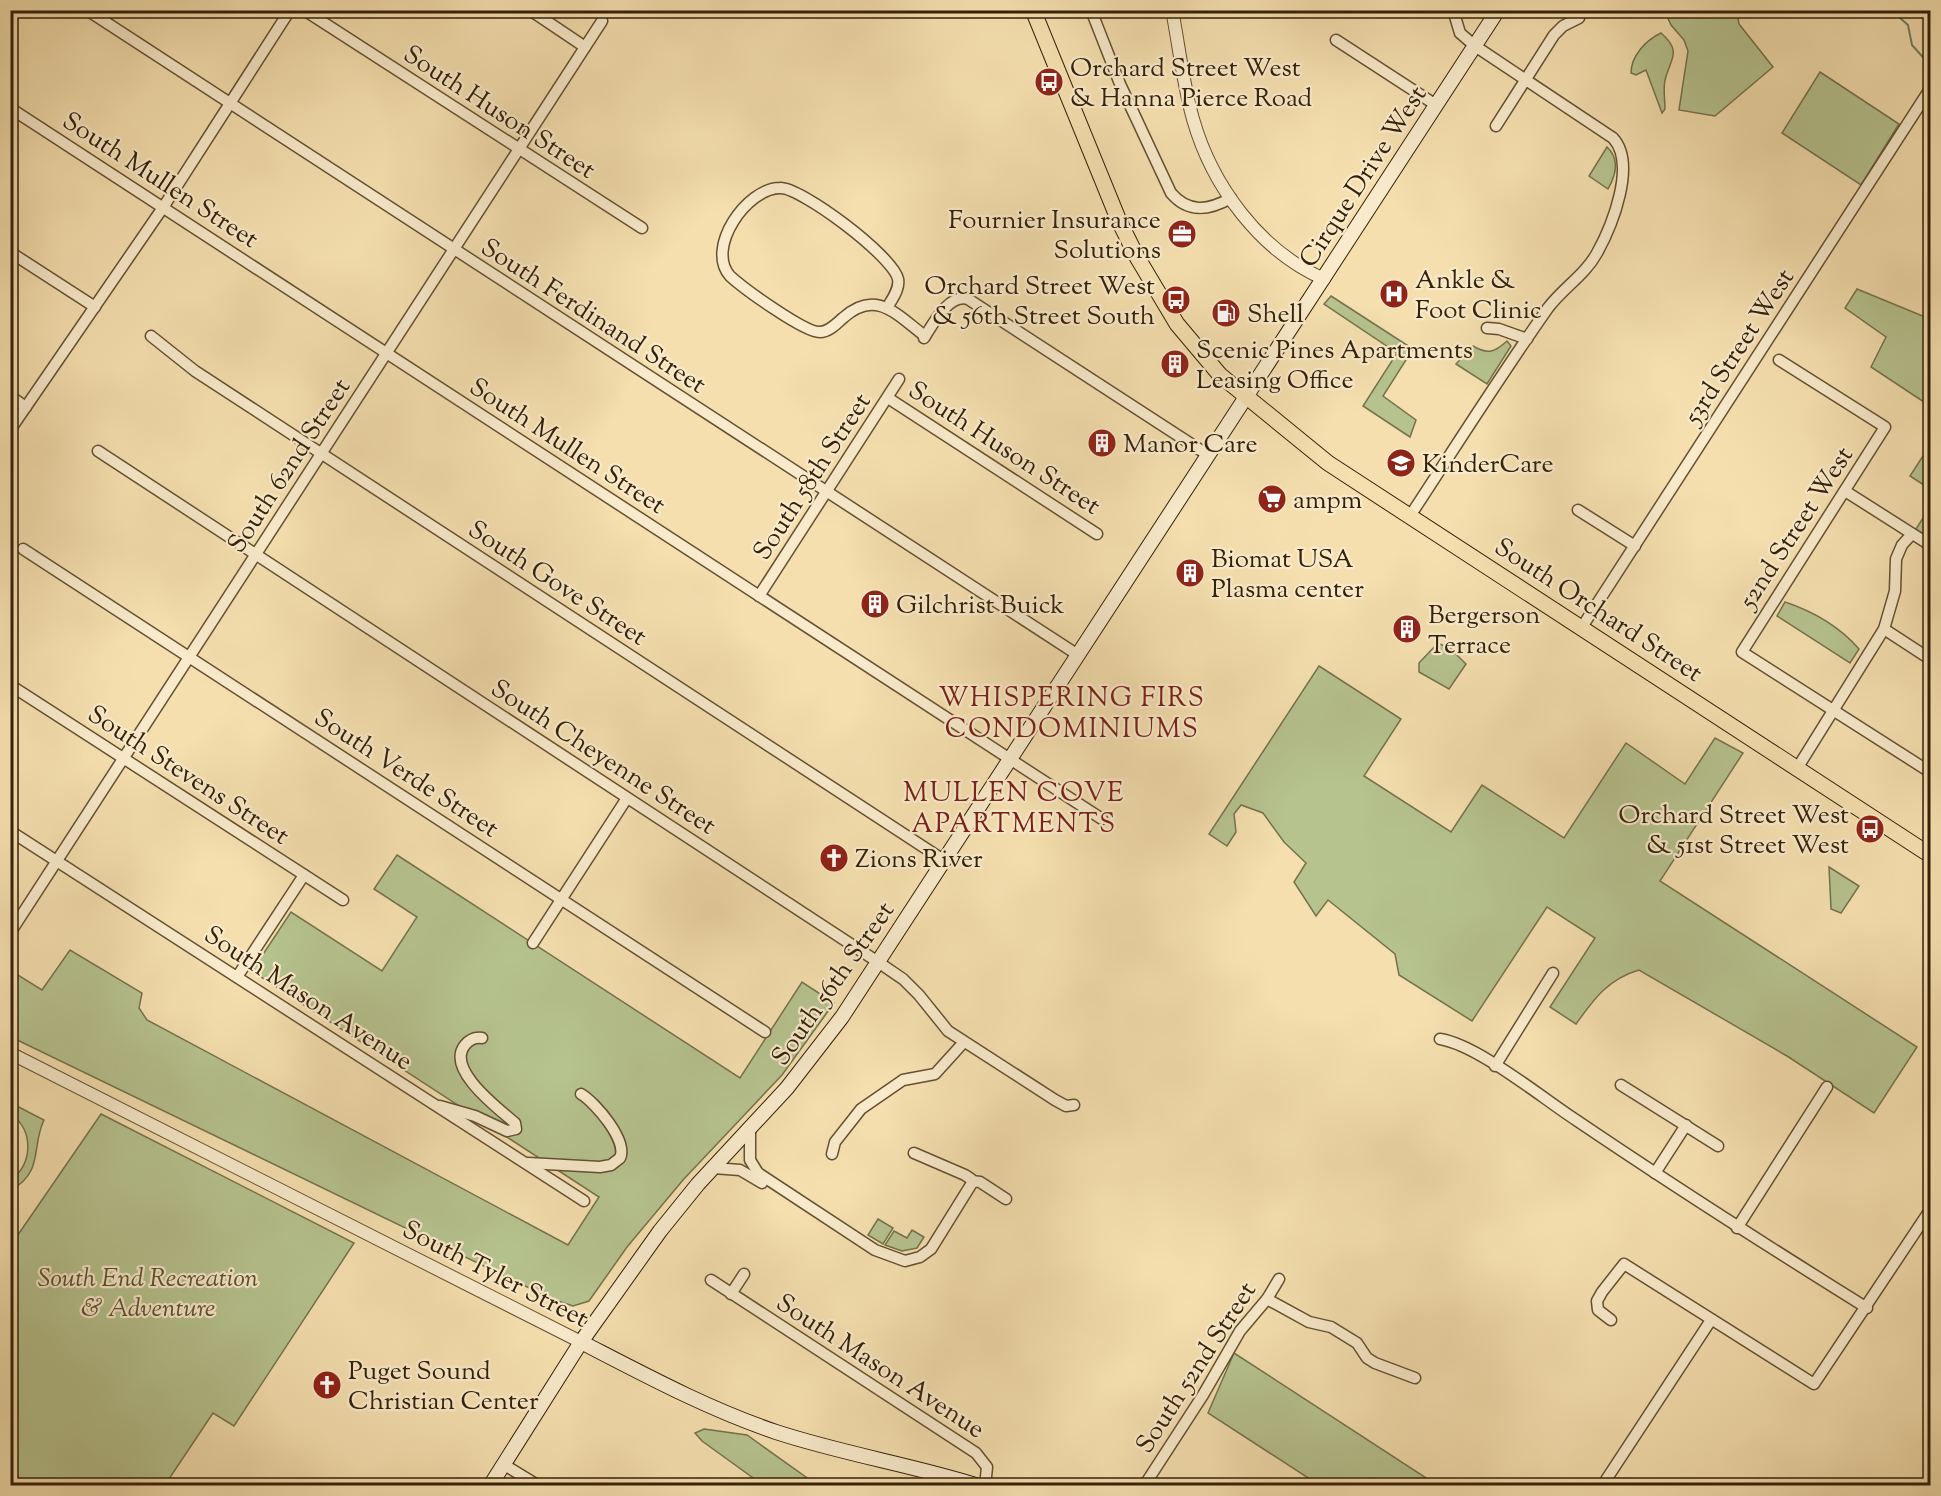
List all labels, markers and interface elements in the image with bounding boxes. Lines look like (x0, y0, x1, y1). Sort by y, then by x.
street label: South Huson Street (395, 37, 602, 189)
place label: Orchard Street West & Hanna Pierce Road (1070, 51, 1313, 118)
bus stop icon: Orchard Street West & Hanna Pierce Road (1033, 66, 1065, 98)
street label: Cirque Drive West (1291, 79, 1437, 276)
street label: South Mullen Street (54, 104, 265, 259)
place label: Fournier Insurance Solutions (948, 203, 1161, 270)
office icon: Fournier Insurance Solutions (1166, 218, 1198, 250)
street label: South Ferdinand Street (473, 230, 713, 404)
street label: 53rd Street West (1675, 262, 1805, 434)
place label: Ankle & Foot Clinic (1415, 263, 1542, 330)
place label: Orchard Street West & 56th Street South (924, 269, 1155, 336)
hospital icon: Ankle & Foot Clinic (1378, 278, 1410, 310)
bus stop icon: Orchard Street West & 56th Street South (1160, 284, 1192, 316)
fuel station icon: Shell (1210, 297, 1242, 329)
place label: Shell (1247, 297, 1304, 334)
place label: Scenic Pines Apartments Leasing Office (1196, 333, 1473, 400)
building icon: Scenic Pines Apartments Leasing Office (1159, 348, 1191, 380)
street label: South Mullen Street (461, 370, 672, 525)
street label: South 62nd Street (220, 372, 361, 561)
street label: South Huson Street (900, 373, 1107, 525)
street label: South 58th Street (745, 386, 881, 568)
building icon: Manor Care (1086, 427, 1118, 459)
place label: Manor Care (1123, 427, 1258, 464)
street label: 52nd Street West (1730, 440, 1863, 618)
school or university icon: KinderCare (1385, 447, 1417, 479)
place label: KinderCare (1422, 447, 1554, 484)
supermarket icon: ampm (1256, 483, 1288, 515)
place label: ampm (1293, 483, 1362, 520)
street label: South Gove Street (460, 512, 653, 656)
street label: South Orchard Street (1486, 530, 1709, 693)
place label: Biomat USA Plasma center (1211, 542, 1364, 609)
building icon: Biomat USA Plasma center (1174, 557, 1206, 589)
building icon: Gilchrist Buick (859, 588, 891, 620)
place label: Gilchrist Buick (896, 588, 1064, 625)
place label: Bergerson Terrace (1428, 598, 1540, 665)
building icon: Bergerson Terrace (1391, 613, 1423, 645)
street label: South Cheyenne Street (483, 671, 723, 845)
district label: WHISPERING FIRS CONDOMINIUMS (939, 680, 1205, 750)
street label: South Stevens Street (80, 697, 296, 855)
street label: South Verde Street (306, 700, 505, 848)
district label: MULLEN COVE APARTMENTS (903, 775, 1125, 845)
place label: Orchard Street West & 51st Street West (1618, 798, 1849, 865)
bus stop icon: Orchard Street West & 51st Street West (1854, 813, 1886, 845)
church icon: Zions River (818, 842, 850, 874)
place label: Zions River (855, 842, 983, 879)
street label: South 56th Street (764, 895, 905, 1074)
street label: South Mason Avenue (196, 918, 419, 1081)
street label: South Tyler Street (395, 1212, 595, 1338)
park label: South End Recreation & Adventure (38, 1261, 259, 1328)
street label: South 52nd Street (1128, 1275, 1267, 1461)
street label: South Mason Avenue (768, 1286, 991, 1449)
place label: Puget Sound Christian Center (348, 1354, 539, 1421)
church icon: Puget Sound Christian Center (311, 1369, 343, 1401)

